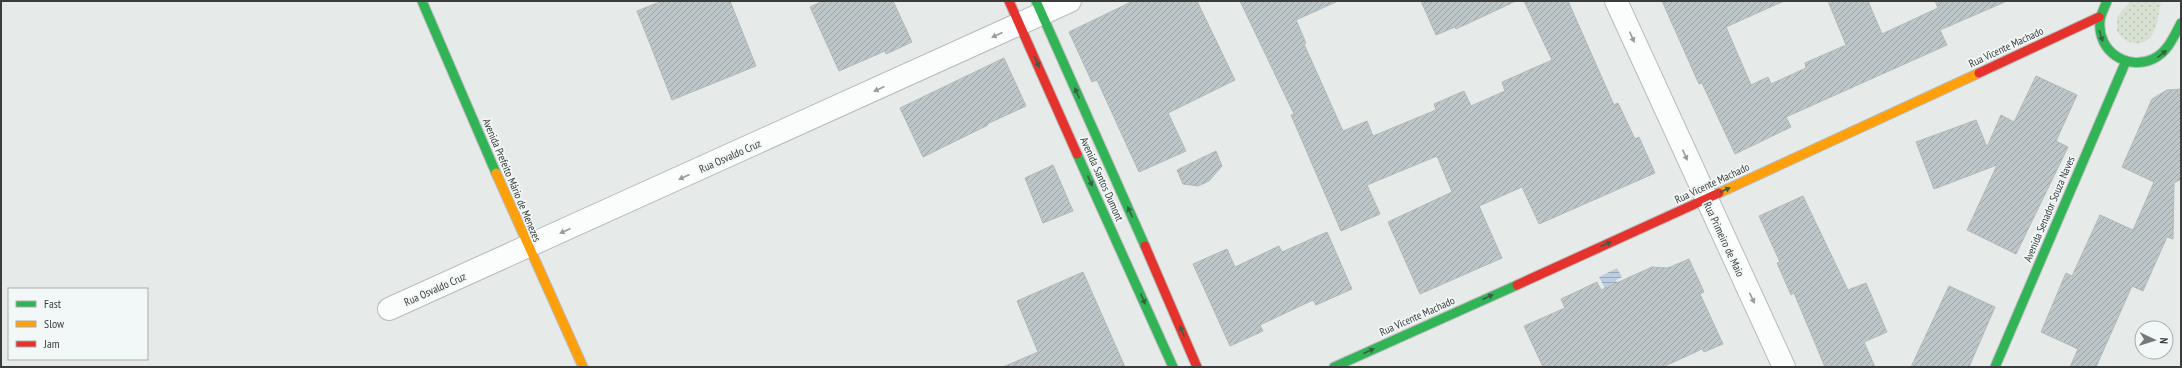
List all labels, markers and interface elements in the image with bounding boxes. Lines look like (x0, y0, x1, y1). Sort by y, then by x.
street label: Rua Vicente Machado (1966, 23, 2046, 70)
one-way arrow (1629, 31, 1635, 42)
one-way arrow (2098, 31, 2104, 43)
one-way arrow (991, 32, 1003, 38)
one-way arrow (2156, 50, 2167, 59)
one-way arrow (1033, 56, 1040, 68)
one-way arrow (873, 86, 884, 92)
one-way arrow (1074, 87, 1080, 98)
street label: Avenida Prefeito Mário de Menezes (480, 116, 544, 244)
street label: Avenida Santos Dumont (1077, 135, 1127, 223)
street label: Rua Osvaldo Cruz (697, 136, 763, 176)
one-way arrow (1683, 149, 1689, 161)
street label: Avenida Senador Souza Naves (2020, 154, 2078, 264)
street label: Rua Vicente Machado (1672, 159, 1752, 206)
one-way arrow (678, 174, 689, 180)
one-way arrow (1087, 175, 1093, 186)
one-way arrow (1719, 187, 1730, 193)
street label: Rua Primeiro de Maio (1700, 199, 1748, 279)
one-way arrow (1127, 205, 1133, 217)
one-way arrow (560, 228, 571, 234)
one-way arrow (1601, 241, 1612, 247)
street label: Rua Osvaldo Cruz (402, 269, 468, 309)
legend (8, 288, 148, 360)
street label: Rua Vicente Machado (1377, 293, 1457, 339)
one-way arrow (1749, 293, 1755, 304)
one-way arrow (1140, 294, 1146, 305)
one-way arrow (1482, 294, 1494, 300)
text: Fast (44, 296, 62, 311)
text: Slow (44, 316, 65, 331)
north arrow (2134, 320, 2174, 360)
one-way arrow (1178, 325, 1185, 337)
text: Jam (43, 336, 60, 351)
text: N (2157, 337, 2171, 344)
one-way arrow (1364, 348, 1375, 354)

